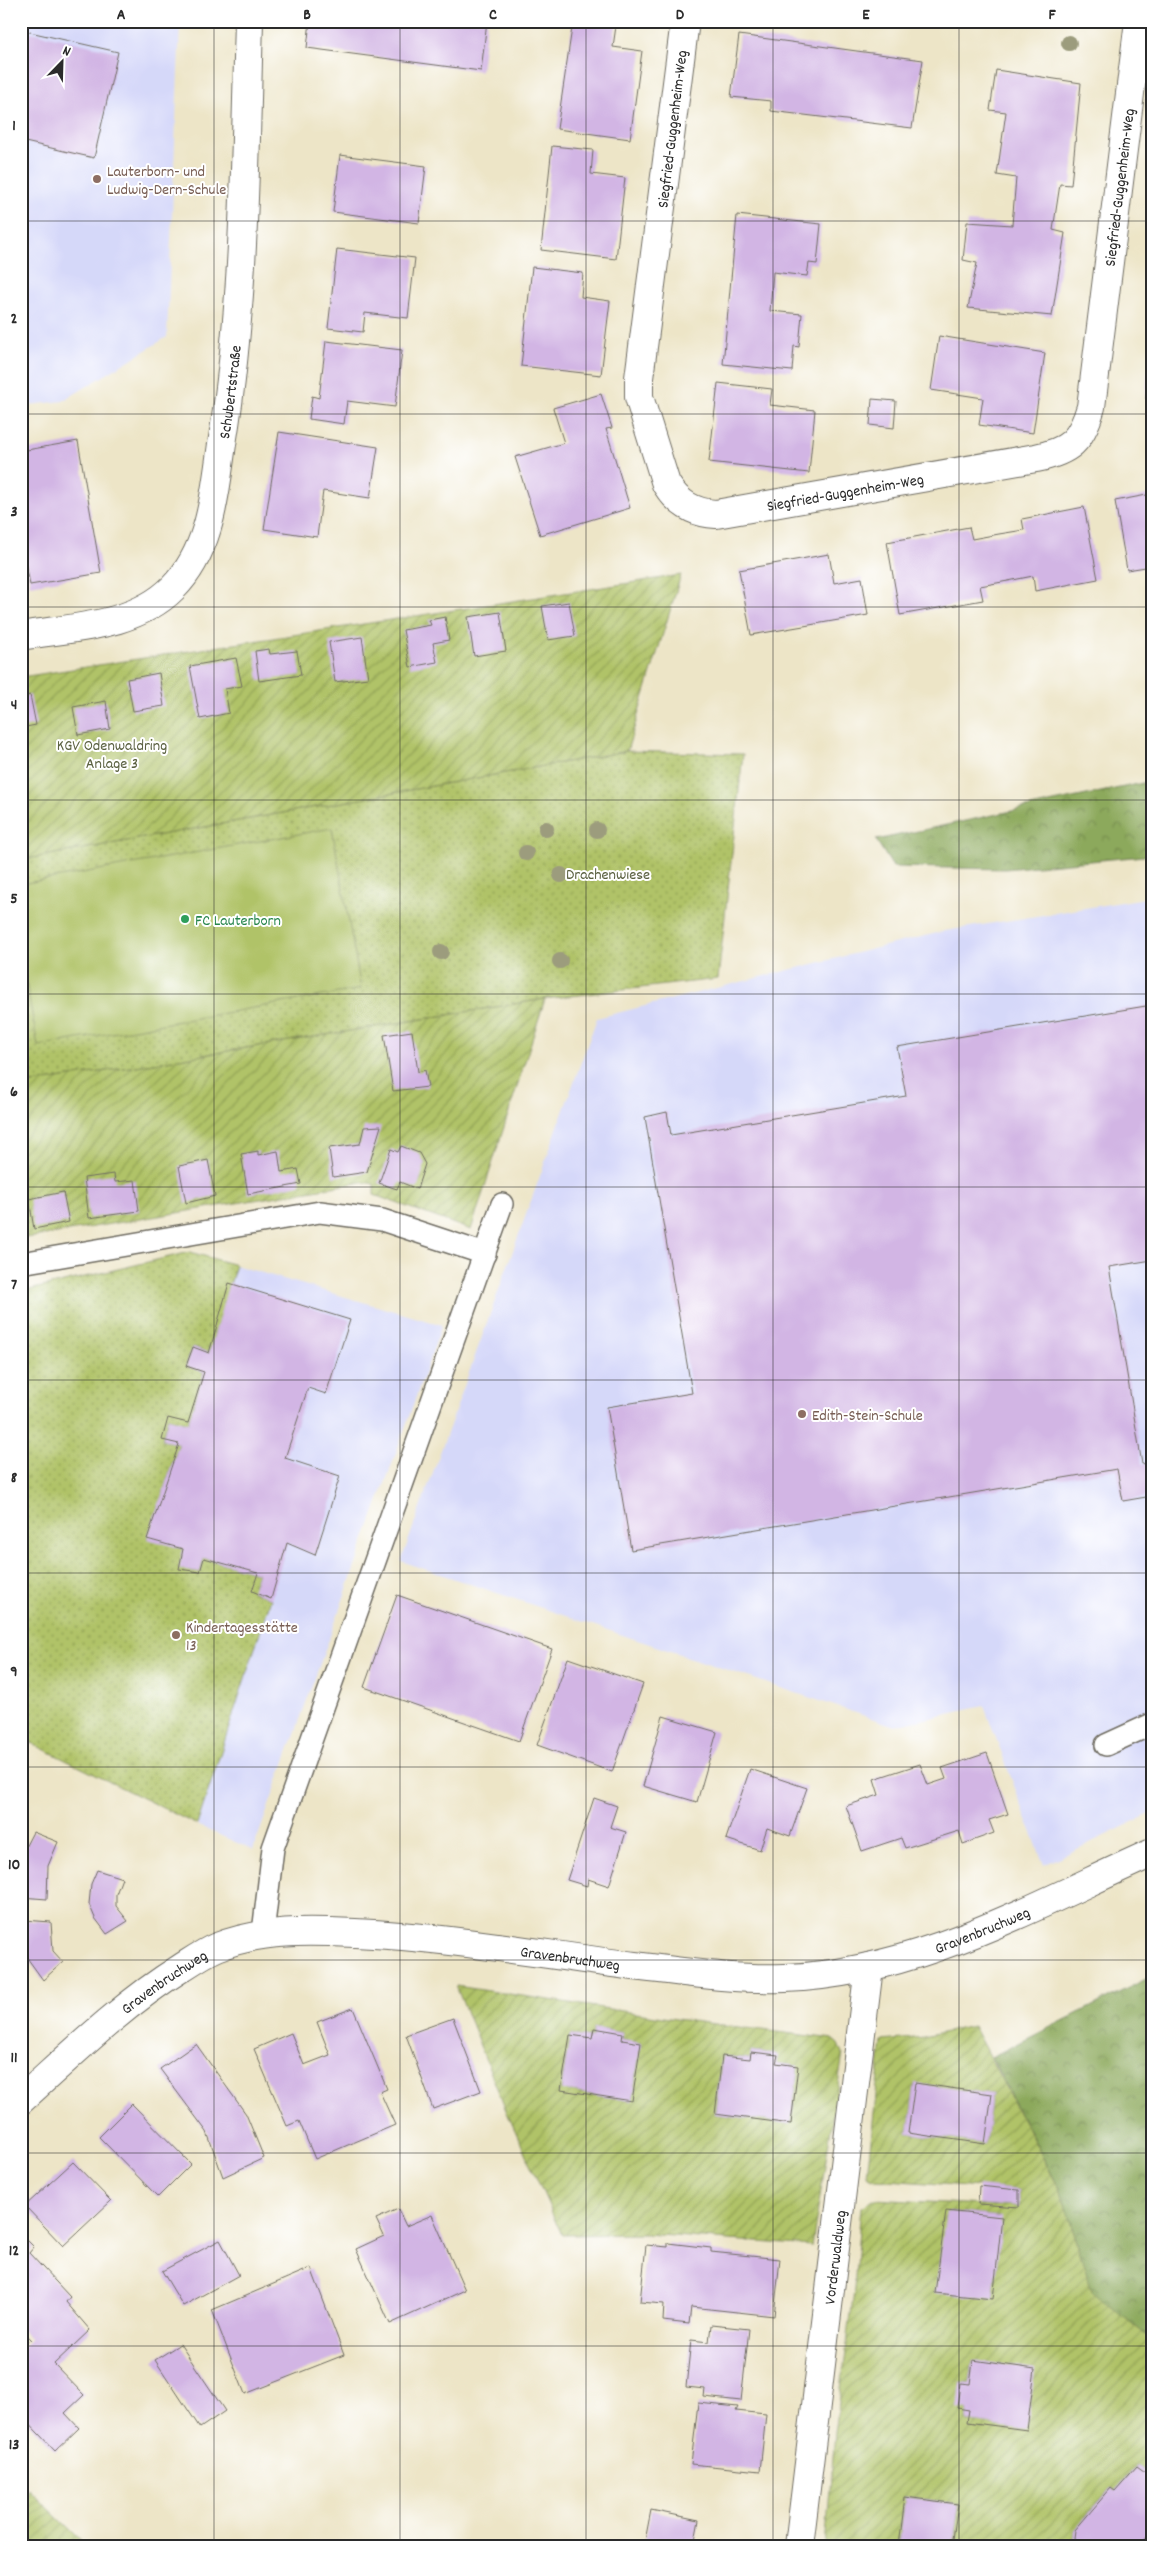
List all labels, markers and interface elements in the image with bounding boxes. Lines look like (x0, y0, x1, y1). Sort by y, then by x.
text: A (117, 4, 126, 27)
text: B (303, 4, 311, 27)
text: C (489, 4, 497, 27)
text: D (676, 4, 685, 27)
text: E (862, 4, 870, 27)
text: F (1048, 4, 1056, 27)
north arrow (38, 38, 88, 88)
text: N (59, 41, 73, 62)
street label: Siegfried-Guggenheim-Weg (652, 49, 695, 210)
street label: Siegfried-Guggenheim-Weg (1100, 107, 1142, 268)
text: 1 (12, 115, 16, 138)
place label: Lauterborn- und Ludwig-Dern-Schule (107, 161, 226, 202)
marker: Lauterborn- und Ludwig-Dern-Schule (91, 173, 103, 185)
text: 2 (11, 308, 18, 331)
street label: Schubertstraße (214, 344, 249, 441)
street label: Siegfried-Guggenheim-Weg (765, 469, 926, 519)
text: 3 (10, 501, 18, 524)
text: 4 (11, 694, 17, 717)
park label: KGV Odenwaldring Anlage 3 (57, 735, 167, 776)
park label: Drachenwiese (566, 864, 650, 887)
text: 5 (10, 888, 18, 911)
place label: FC Lauterborn (195, 910, 281, 933)
marker: FC Lauterborn (179, 913, 191, 925)
text: 6 (10, 1081, 18, 1104)
text: 7 (11, 1274, 17, 1297)
place label: Edith-Stein-Schule (812, 1405, 923, 1428)
marker: Edith-Stein-Schule (796, 1408, 808, 1420)
text: 8 (11, 1467, 18, 1490)
place label: Kindertagesstätte 13 (186, 1617, 298, 1658)
marker: Kindertagesstätte 13 (170, 1629, 182, 1641)
text: 9 (10, 1661, 18, 1684)
text: 10 (8, 1854, 20, 1877)
street label: Gravenbruchweg (932, 1902, 1034, 1961)
street label: Gravenbruchweg (519, 1941, 621, 1978)
street label: Gravenbruchweg (117, 1945, 212, 2021)
text: 11 (10, 2047, 18, 2070)
street label: Vorderwaldweg (819, 2209, 854, 2306)
text: 12 (9, 2240, 19, 2263)
text: 13 (9, 2434, 19, 2457)

